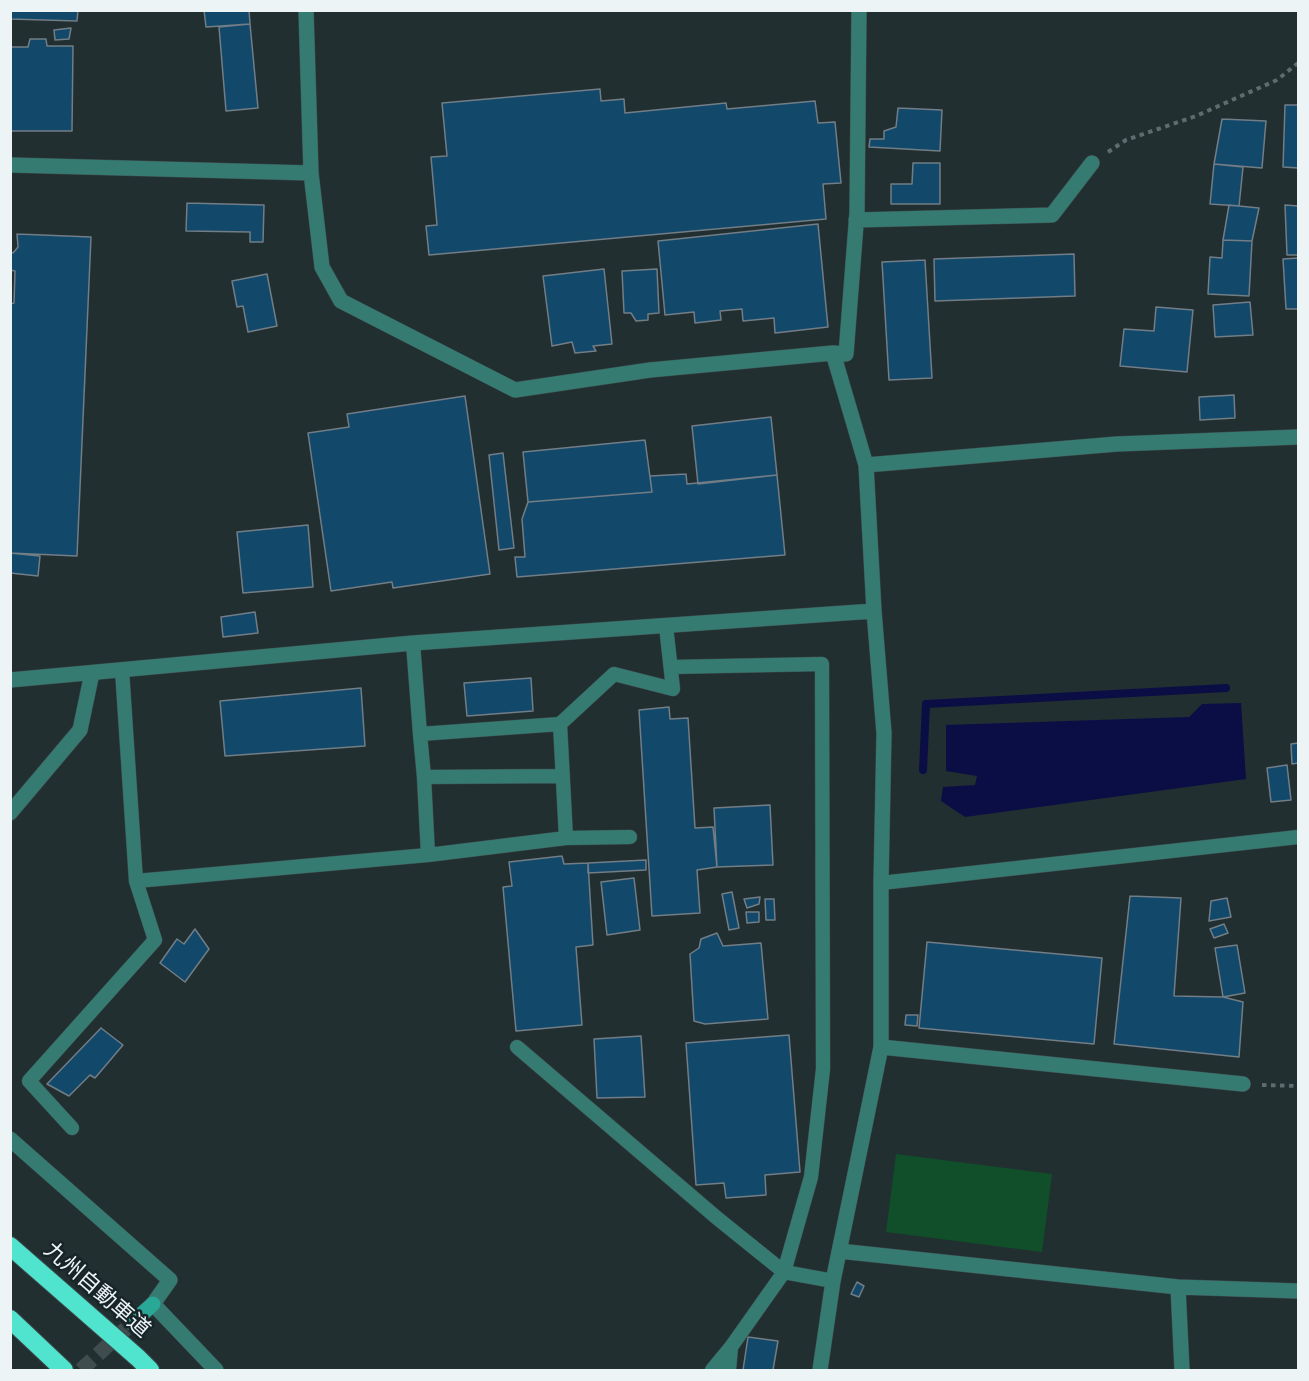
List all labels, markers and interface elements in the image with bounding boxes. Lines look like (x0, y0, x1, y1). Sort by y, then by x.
street label: 九州自動車道 (39, 1237, 155, 1343)

